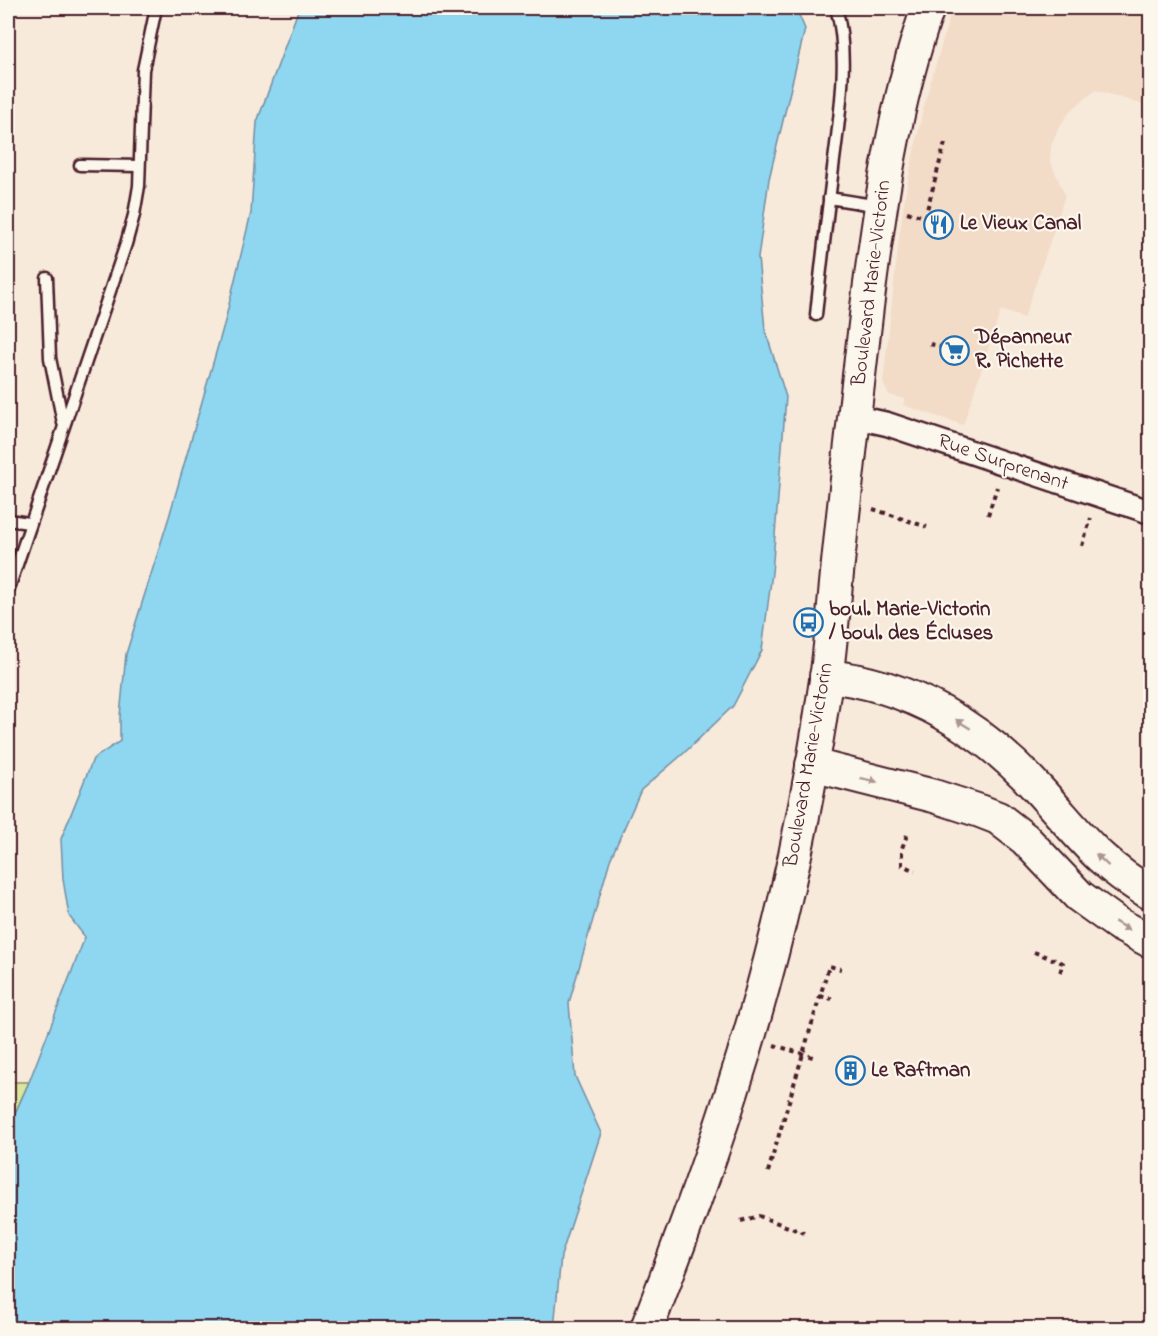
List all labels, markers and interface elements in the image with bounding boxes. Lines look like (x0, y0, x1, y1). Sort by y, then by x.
street label: Boulevard Marie-Victorin (844, 178, 900, 389)
restaurant icon: Le Vieux Canal (923, 208, 955, 240)
place label: Le Vieux Canal (960, 209, 1082, 239)
place label: Dépanneur R. Pichette (974, 323, 1072, 377)
supermarket icon: Dépanneur R. Pichette (938, 334, 970, 366)
street label: Rue Surprenant (934, 427, 1072, 499)
place label: boul. Marie-Victorin / boul. des Écluses (828, 595, 994, 649)
bus stop icon: boul. Marie-Victorin / boul. des Écluses (792, 606, 824, 638)
street label: Boulevard Marie-Victorin (776, 660, 842, 871)
one-way arrow (955, 719, 972, 730)
one-way arrow (860, 775, 878, 785)
one-way arrow (1095, 853, 1110, 867)
one-way arrow (1114, 921, 1130, 932)
building icon: Le Raftman (834, 1055, 866, 1087)
place label: Le Raftman (871, 1056, 970, 1086)

